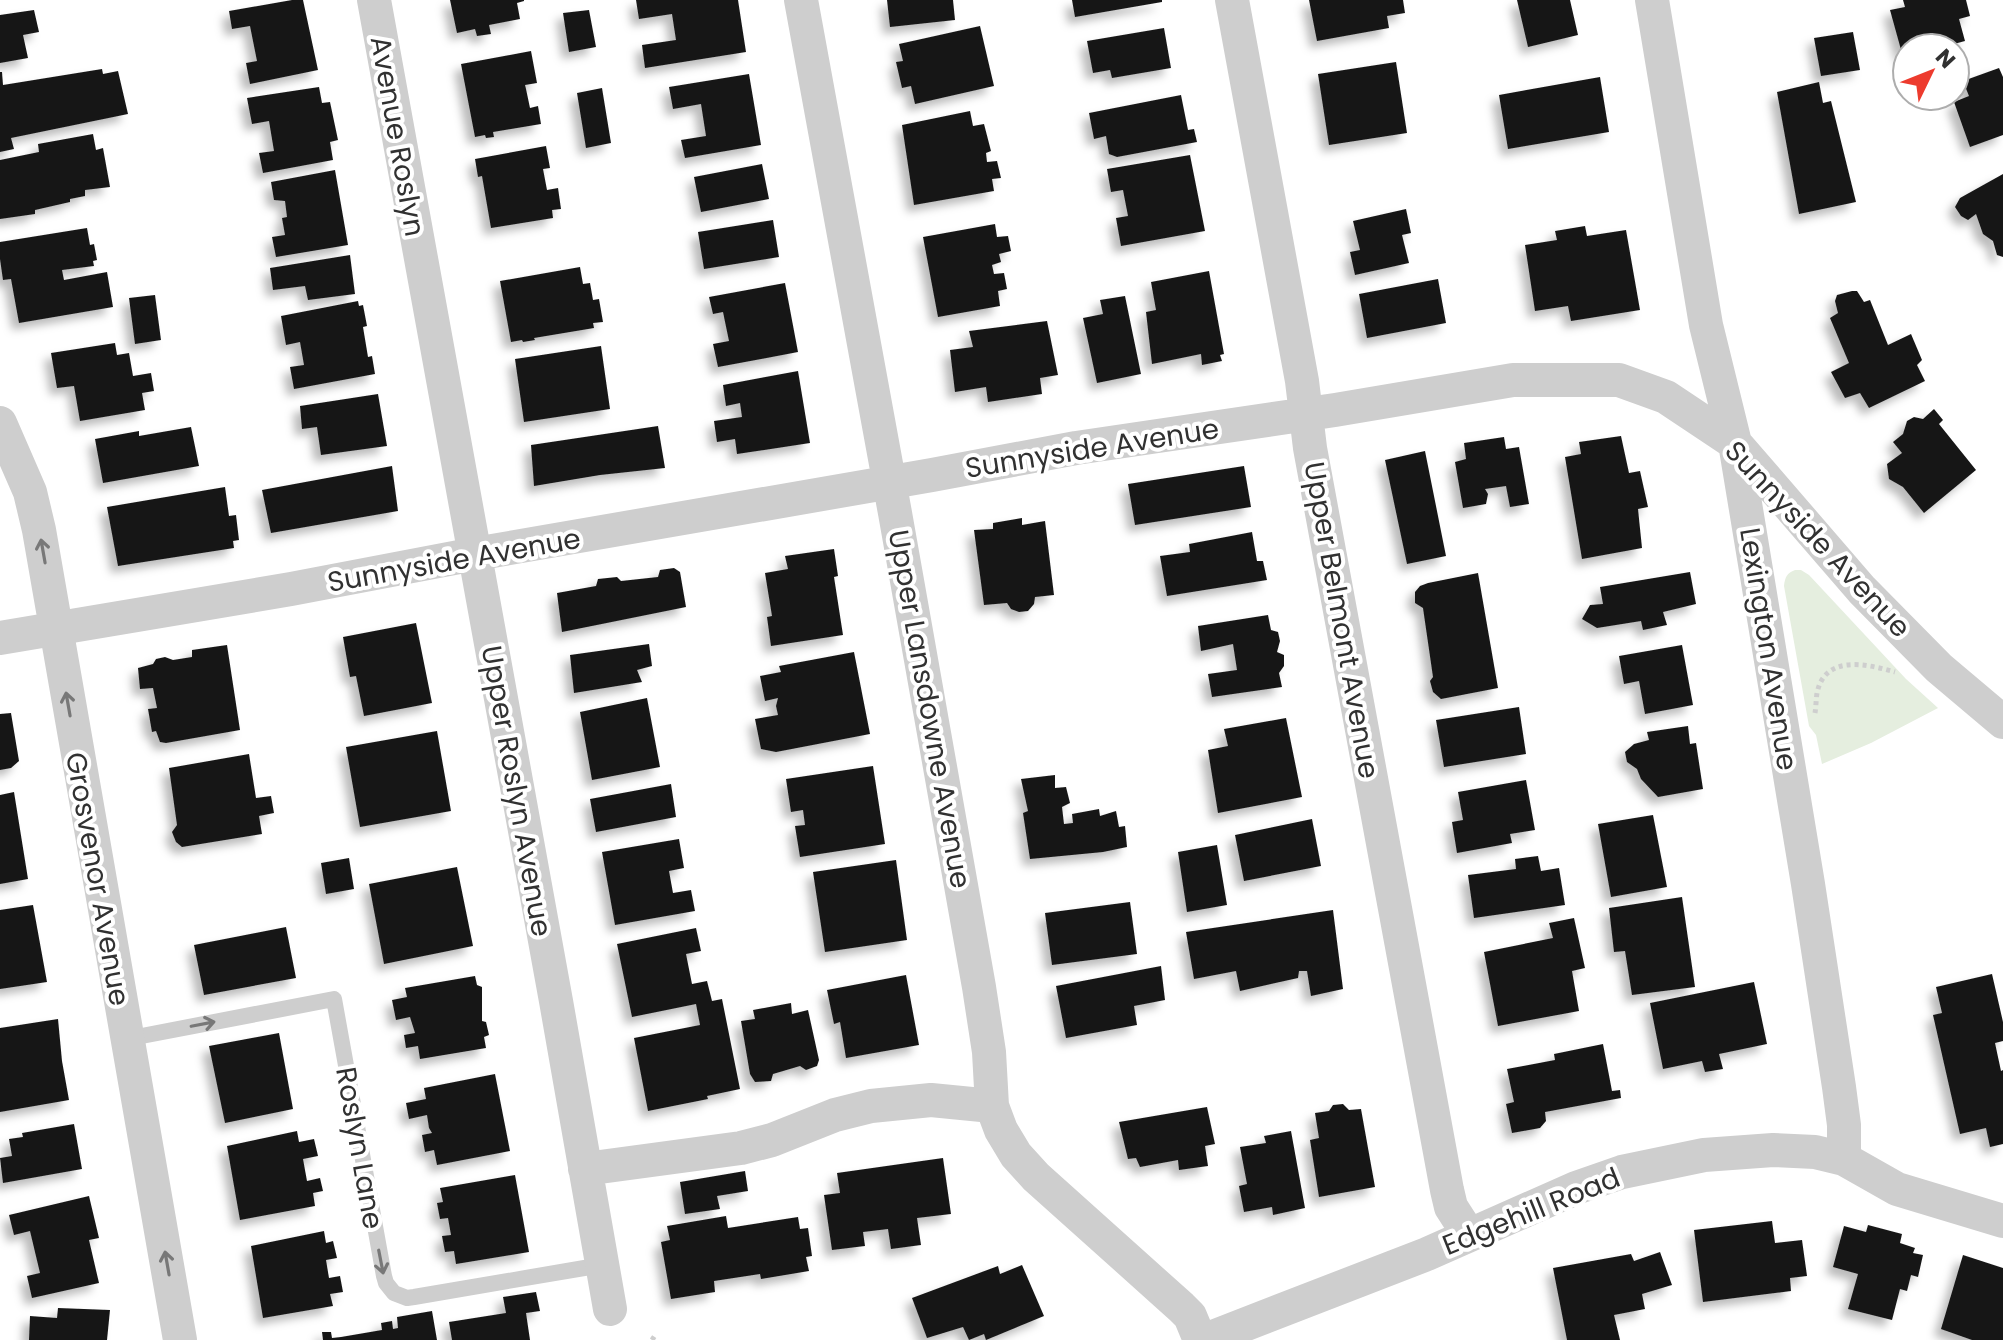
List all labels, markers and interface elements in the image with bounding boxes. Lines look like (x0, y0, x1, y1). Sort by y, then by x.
north arrow (1891, 32, 1971, 112)
street label: Avenue Roslyn (361, 33, 434, 239)
text: N (1928, 42, 1962, 75)
street label: Sunnyside Avenue (962, 409, 1222, 488)
street label: Sunnyside Avenue (1716, 432, 1919, 646)
street label: Upper Belmont Avenue (1294, 459, 1389, 782)
street label: Sunnyside Avenue (324, 519, 584, 602)
street label: Lexington Avenue (1730, 525, 1807, 773)
street label: Upper Lansdowne Avenue (879, 527, 980, 891)
one-way arrow (34, 539, 49, 564)
street label: Upper Roslyn Avenue (472, 643, 561, 940)
one-way arrow (60, 691, 75, 717)
street label: Grosvenor Avenue (56, 749, 139, 1009)
one-way arrow (189, 1016, 215, 1031)
street label: Roslyn Lane (326, 1064, 393, 1232)
street label: Edgehill Road (1437, 1158, 1626, 1265)
one-way arrow (374, 1248, 389, 1274)
one-way arrow (158, 1251, 173, 1276)

